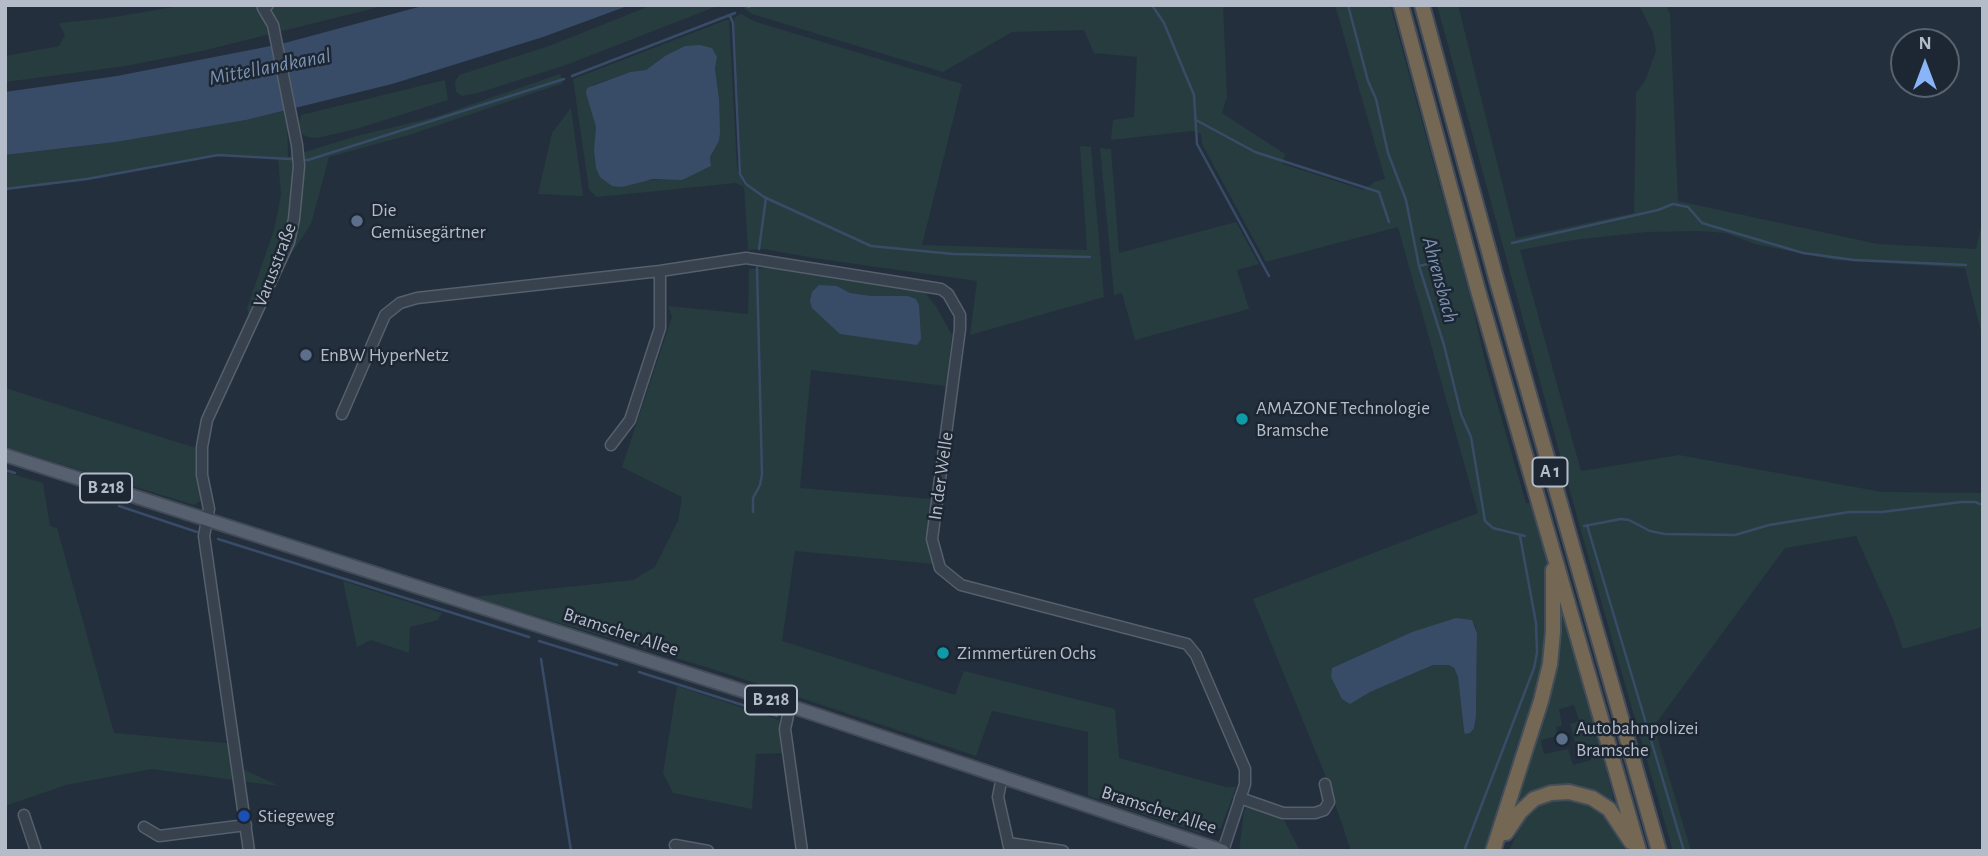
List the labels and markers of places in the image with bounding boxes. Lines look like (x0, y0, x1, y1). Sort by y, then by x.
place label: Die Gemüsegärtner (371, 199, 486, 243)
marker: Die Gemüsegärtner (349, 213, 365, 229)
place label: EnBW HyperNetz (320, 344, 449, 366)
marker: EnBW HyperNetz (298, 347, 314, 363)
place label: AMAZONE Technologie Bramsche (1256, 397, 1430, 441)
marker: AMAZONE Technologie Bramsche (1234, 411, 1250, 427)
place label: Zimmertüren Ochs (957, 642, 1096, 664)
marker: Zimmertüren Ochs (935, 645, 951, 661)
place label: Autobahnpolizei Bramsche (1576, 717, 1699, 761)
marker: Autobahnpolizei Bramsche (1554, 731, 1570, 747)
place label: Stiegeweg (258, 805, 335, 827)
marker: Stiegeweg (236, 808, 252, 824)

